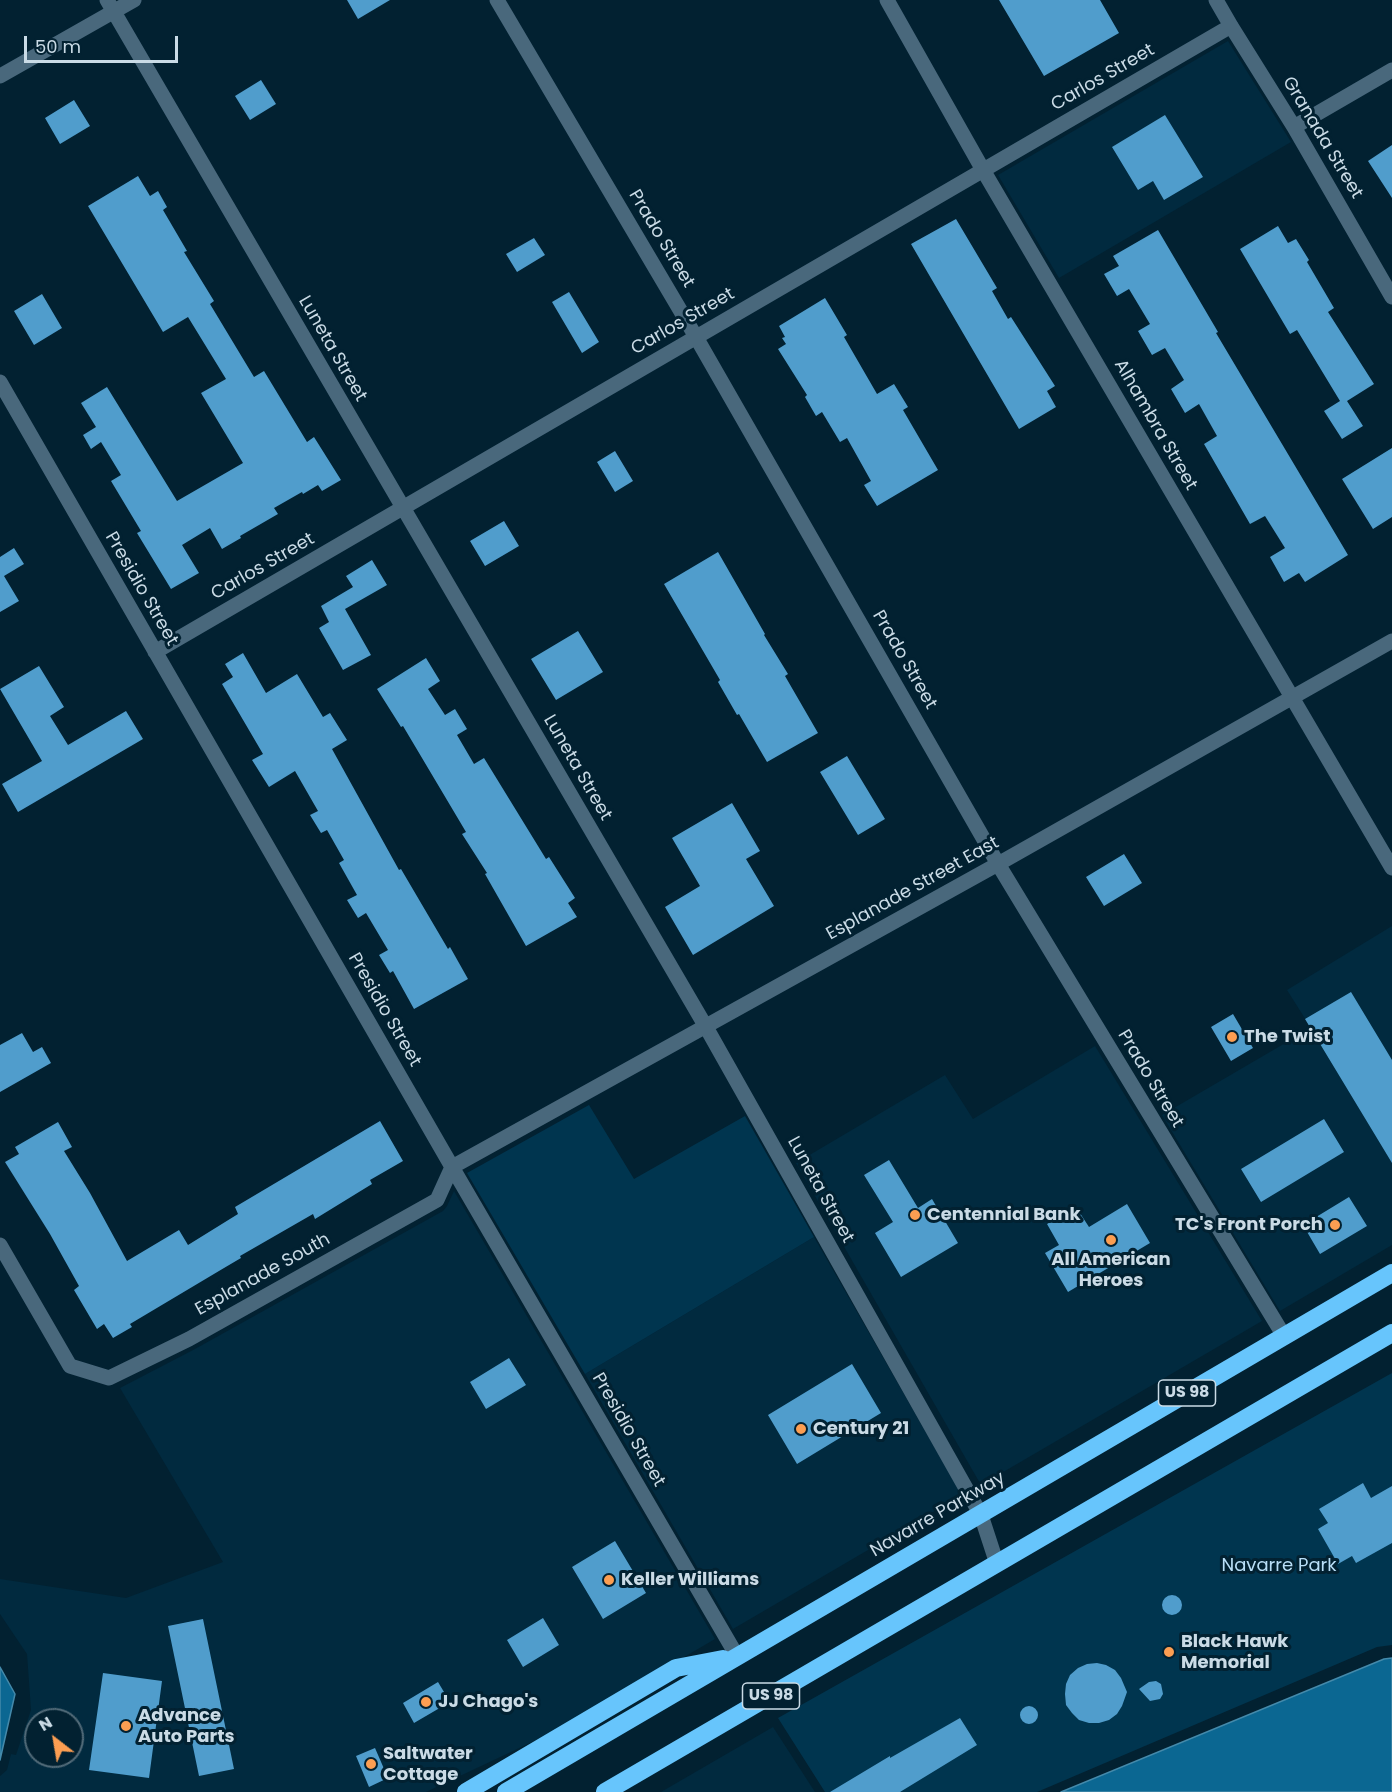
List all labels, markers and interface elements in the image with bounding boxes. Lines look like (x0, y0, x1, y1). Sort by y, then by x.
scale bar (27, 24, 182, 62)
text: 50 m (35, 34, 81, 59)
street label: Carlos Street (1048, 40, 1158, 116)
street label: Granada Street (1277, 73, 1367, 203)
street label: Prado Street (623, 186, 699, 292)
street label: Carlos Street (628, 284, 738, 360)
street label: Luneta Street (293, 292, 371, 406)
street label: Alhambra Street (1109, 356, 1201, 494)
street label: Presidio Street (100, 528, 182, 650)
street label: Carlos Street (208, 529, 318, 605)
street label: Prado Street (867, 607, 941, 713)
street label: Luneta Street (538, 711, 616, 825)
street label: Esplanade Street East (823, 833, 1003, 945)
street label: Presidio Street (343, 949, 425, 1071)
street label: Prado Street (1112, 1026, 1188, 1132)
place label: The Twist (1244, 1026, 1331, 1048)
marker: The Twist (1225, 1030, 1239, 1044)
street label: Luneta Street (782, 1133, 858, 1247)
place label: Centennial Bank (927, 1204, 1081, 1226)
marker: Centennial Bank (908, 1208, 922, 1222)
place label: TC's Front Porch (1175, 1214, 1323, 1236)
marker: TC's Front Porch (1328, 1218, 1342, 1232)
street label: Esplanade South (192, 1229, 334, 1321)
marker: All American Heroes (1104, 1233, 1118, 1247)
place label: All American Heroes (1051, 1249, 1171, 1292)
street label: Presidio Street (587, 1369, 669, 1491)
road number: US 98 (1158, 1380, 1216, 1406)
place label: Century 21 (813, 1418, 909, 1440)
marker: Century 21 (794, 1422, 808, 1436)
street label: Navarre Parkway (867, 1468, 1009, 1562)
park label: Navarre Park (1221, 1555, 1337, 1577)
place label: Keller Williams (621, 1569, 759, 1591)
marker: Keller Williams (602, 1573, 616, 1587)
place label: Black Hawk Memorial (1181, 1631, 1288, 1674)
marker: Black Hawk Memorial (1162, 1645, 1176, 1659)
road number: US 98 (742, 1683, 800, 1709)
place label: JJ Chago's (438, 1691, 538, 1713)
marker: JJ Chago's (419, 1695, 433, 1709)
place label: Advance Auto Parts (138, 1705, 234, 1748)
north arrow (24, 1708, 84, 1768)
text: N (34, 1711, 57, 1737)
marker: Advance Auto Parts (119, 1719, 133, 1733)
place label: Saltwater Cottage (383, 1743, 473, 1786)
marker: Saltwater Cottage (364, 1757, 378, 1771)

